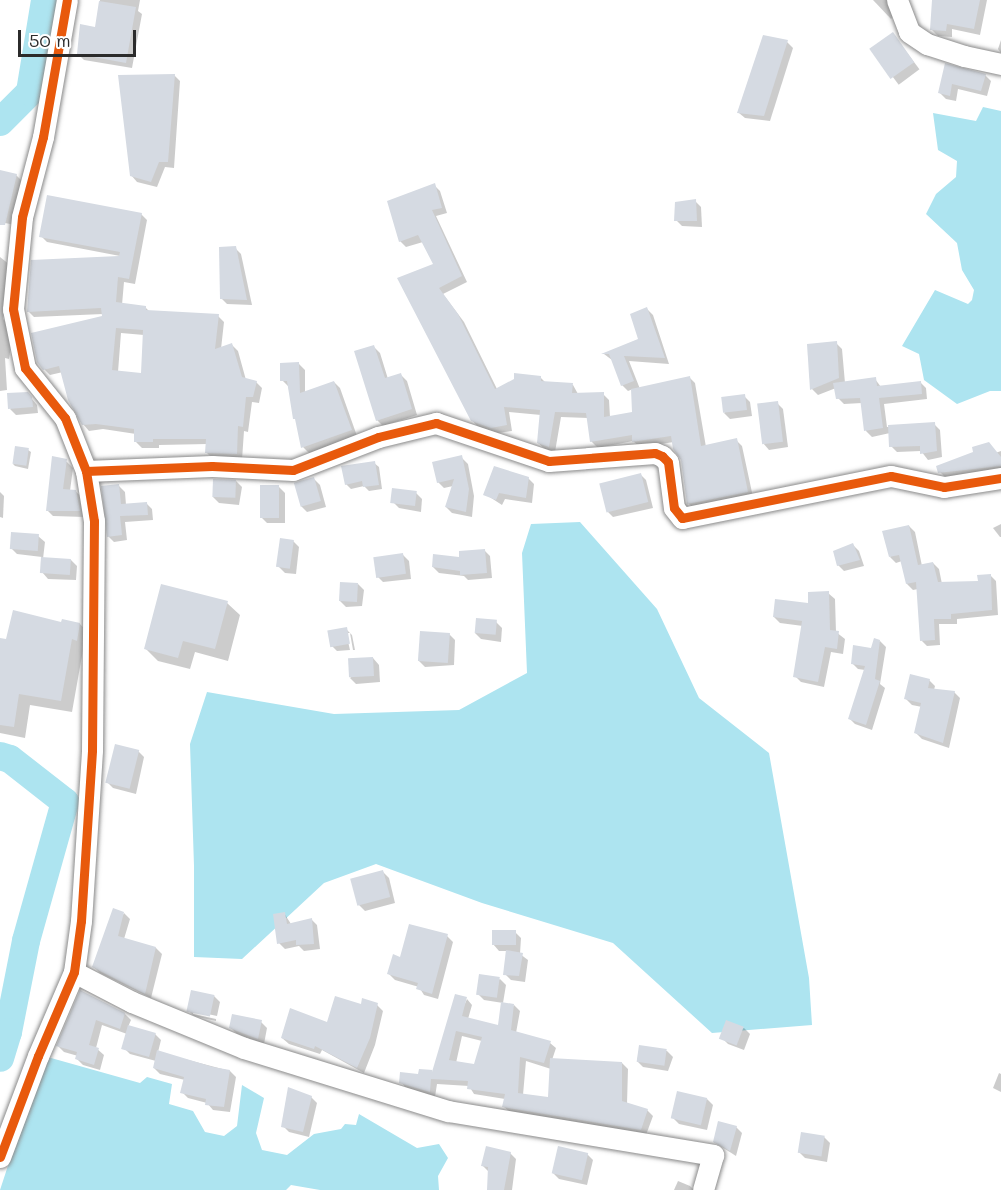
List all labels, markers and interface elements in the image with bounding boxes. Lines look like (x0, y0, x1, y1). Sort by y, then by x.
scale bar (21, 18, 140, 56)
text: 50 m (29, 28, 71, 52)

